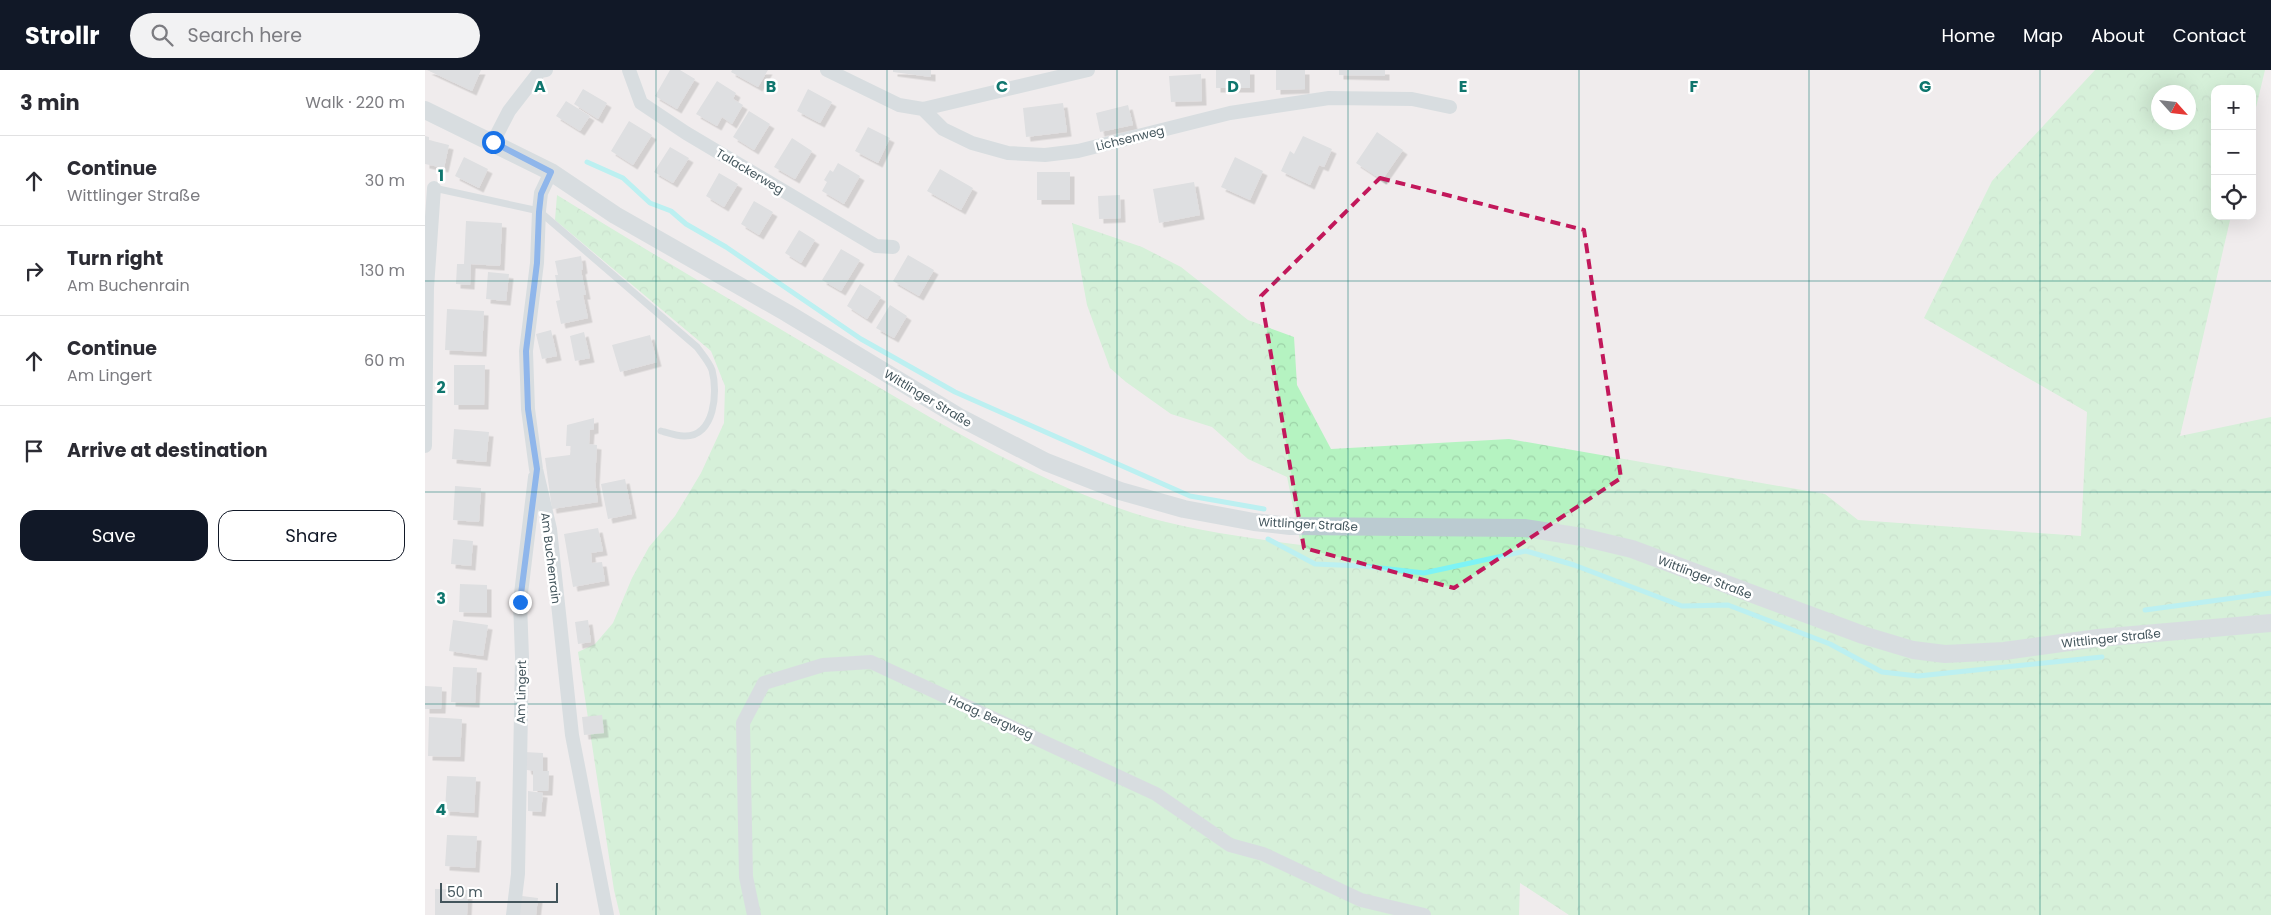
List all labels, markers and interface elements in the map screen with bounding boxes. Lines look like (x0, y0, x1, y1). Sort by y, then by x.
search box (130, 13, 480, 58)
text: Strollr (25, 19, 100, 52)
icon: search (148, 21, 176, 49)
text: Search here (188, 22, 302, 49)
text: Home (1941, 23, 1995, 48)
text: Map (2023, 23, 2063, 48)
text: About (2091, 23, 2145, 48)
text: Contact (2173, 23, 2246, 48)
text: A (534, 75, 546, 98)
text: B (766, 75, 776, 98)
text: C (996, 75, 1008, 98)
text: D (1227, 75, 1239, 98)
text: E (1459, 75, 1467, 98)
text: F (1690, 75, 1699, 98)
text: G (1919, 75, 1931, 98)
north arrow (2151, 85, 2196, 130)
map controls (2211, 85, 2256, 220)
button: + (2211, 85, 2256, 130)
text: 3 min (20, 88, 80, 117)
text: Walk · 220 m (305, 91, 405, 114)
street label: Lichsenweg (1094, 121, 1166, 155)
button: − (2211, 130, 2256, 175)
route start (482, 131, 505, 154)
street label: Talackerweg (713, 144, 787, 198)
text: Continue (67, 155, 157, 182)
text: 1 (438, 164, 444, 187)
icon: ahead (20, 167, 48, 195)
text: 30 m (365, 169, 405, 192)
button: locate (2211, 175, 2256, 220)
text: Wittlinger Straße (67, 184, 200, 207)
text: Turn right (67, 245, 163, 272)
icon: right (20, 257, 48, 285)
text: 130 m (360, 259, 405, 282)
text: Am Buchenrain (67, 274, 190, 297)
text: Continue (67, 335, 157, 362)
icon: ahead (20, 347, 48, 375)
text: 60 m (364, 349, 405, 372)
text: Am Lingert (67, 364, 152, 387)
street label: Wittlinger Straße (881, 365, 975, 431)
text: 2 (436, 376, 446, 399)
icon: arrive (20, 437, 48, 465)
text: Arrive at destination (67, 437, 268, 464)
button: Save (20, 510, 208, 561)
button: Share (218, 510, 405, 561)
street label: Am Buchenrain (537, 511, 565, 605)
street label: Wittlinger Straße (1258, 513, 1358, 535)
street label: Wittlinger Straße (1655, 551, 1755, 603)
text: 3 (436, 587, 446, 610)
route end (509, 591, 532, 614)
street label: Wittlinger Straße (2060, 624, 2162, 652)
street label: Am Lingert (512, 660, 530, 724)
street label: Haag. Bergweg (946, 691, 1036, 743)
text: 4 (436, 798, 447, 821)
scale bar (440, 880, 557, 903)
text: 50 m (447, 882, 483, 902)

